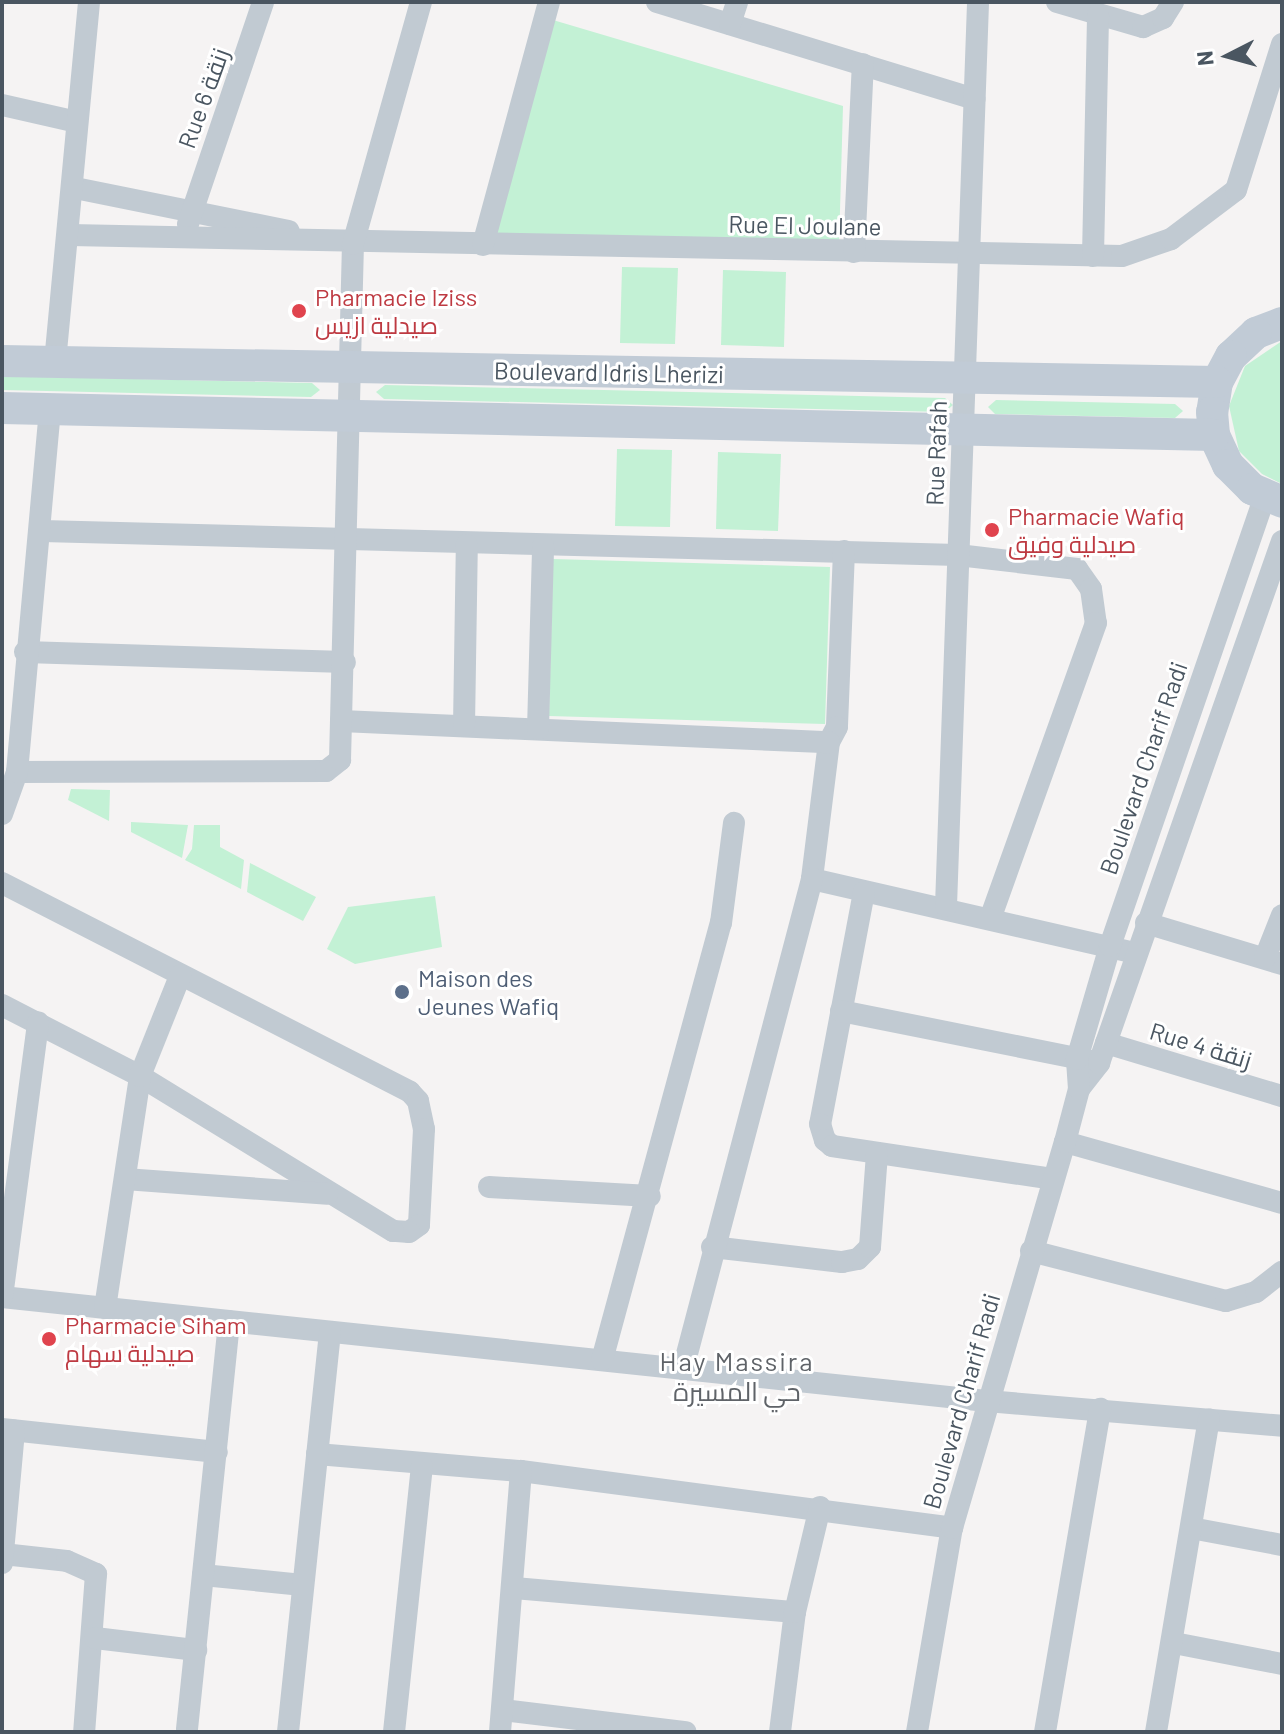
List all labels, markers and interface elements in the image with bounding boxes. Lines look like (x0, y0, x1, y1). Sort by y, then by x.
north arrow (1188, 16, 1268, 96)
street label: Rue 6 زنقة (172, 44, 234, 152)
text: N (1190, 50, 1218, 67)
street label: Rue El Joulane (728, 209, 882, 241)
place label: Pharmacie Iziss صيدلية ازيس (315, 283, 477, 339)
marker: Pharmacie Iziss صيدلية ازيس (290, 302, 308, 320)
street label: Boulevard Idris Lherizi (494, 356, 724, 388)
street label: Rue Rafah (920, 400, 952, 506)
place label: Pharmacie Wafiq صيدلية وفيق (1008, 502, 1185, 558)
marker: Pharmacie Wafiq صيدلية وفيق (983, 521, 1001, 539)
street label: Boulevard Charif Radi (1093, 658, 1193, 878)
place label: Maison des Jeunes Wafiq (418, 964, 559, 1020)
marker: Maison des Jeunes Wafiq (393, 983, 411, 1001)
street label: Rue 4 زنقة (1147, 1016, 1255, 1074)
street label: Boulevard Charif Radi (916, 1290, 1006, 1512)
place label: Pharmacie Siham صيدلية سهام (65, 1311, 247, 1367)
marker: Pharmacie Siham صيدلية سهام (40, 1330, 58, 1348)
district label: Hay Massira حي المسيرة (659, 1345, 815, 1406)

